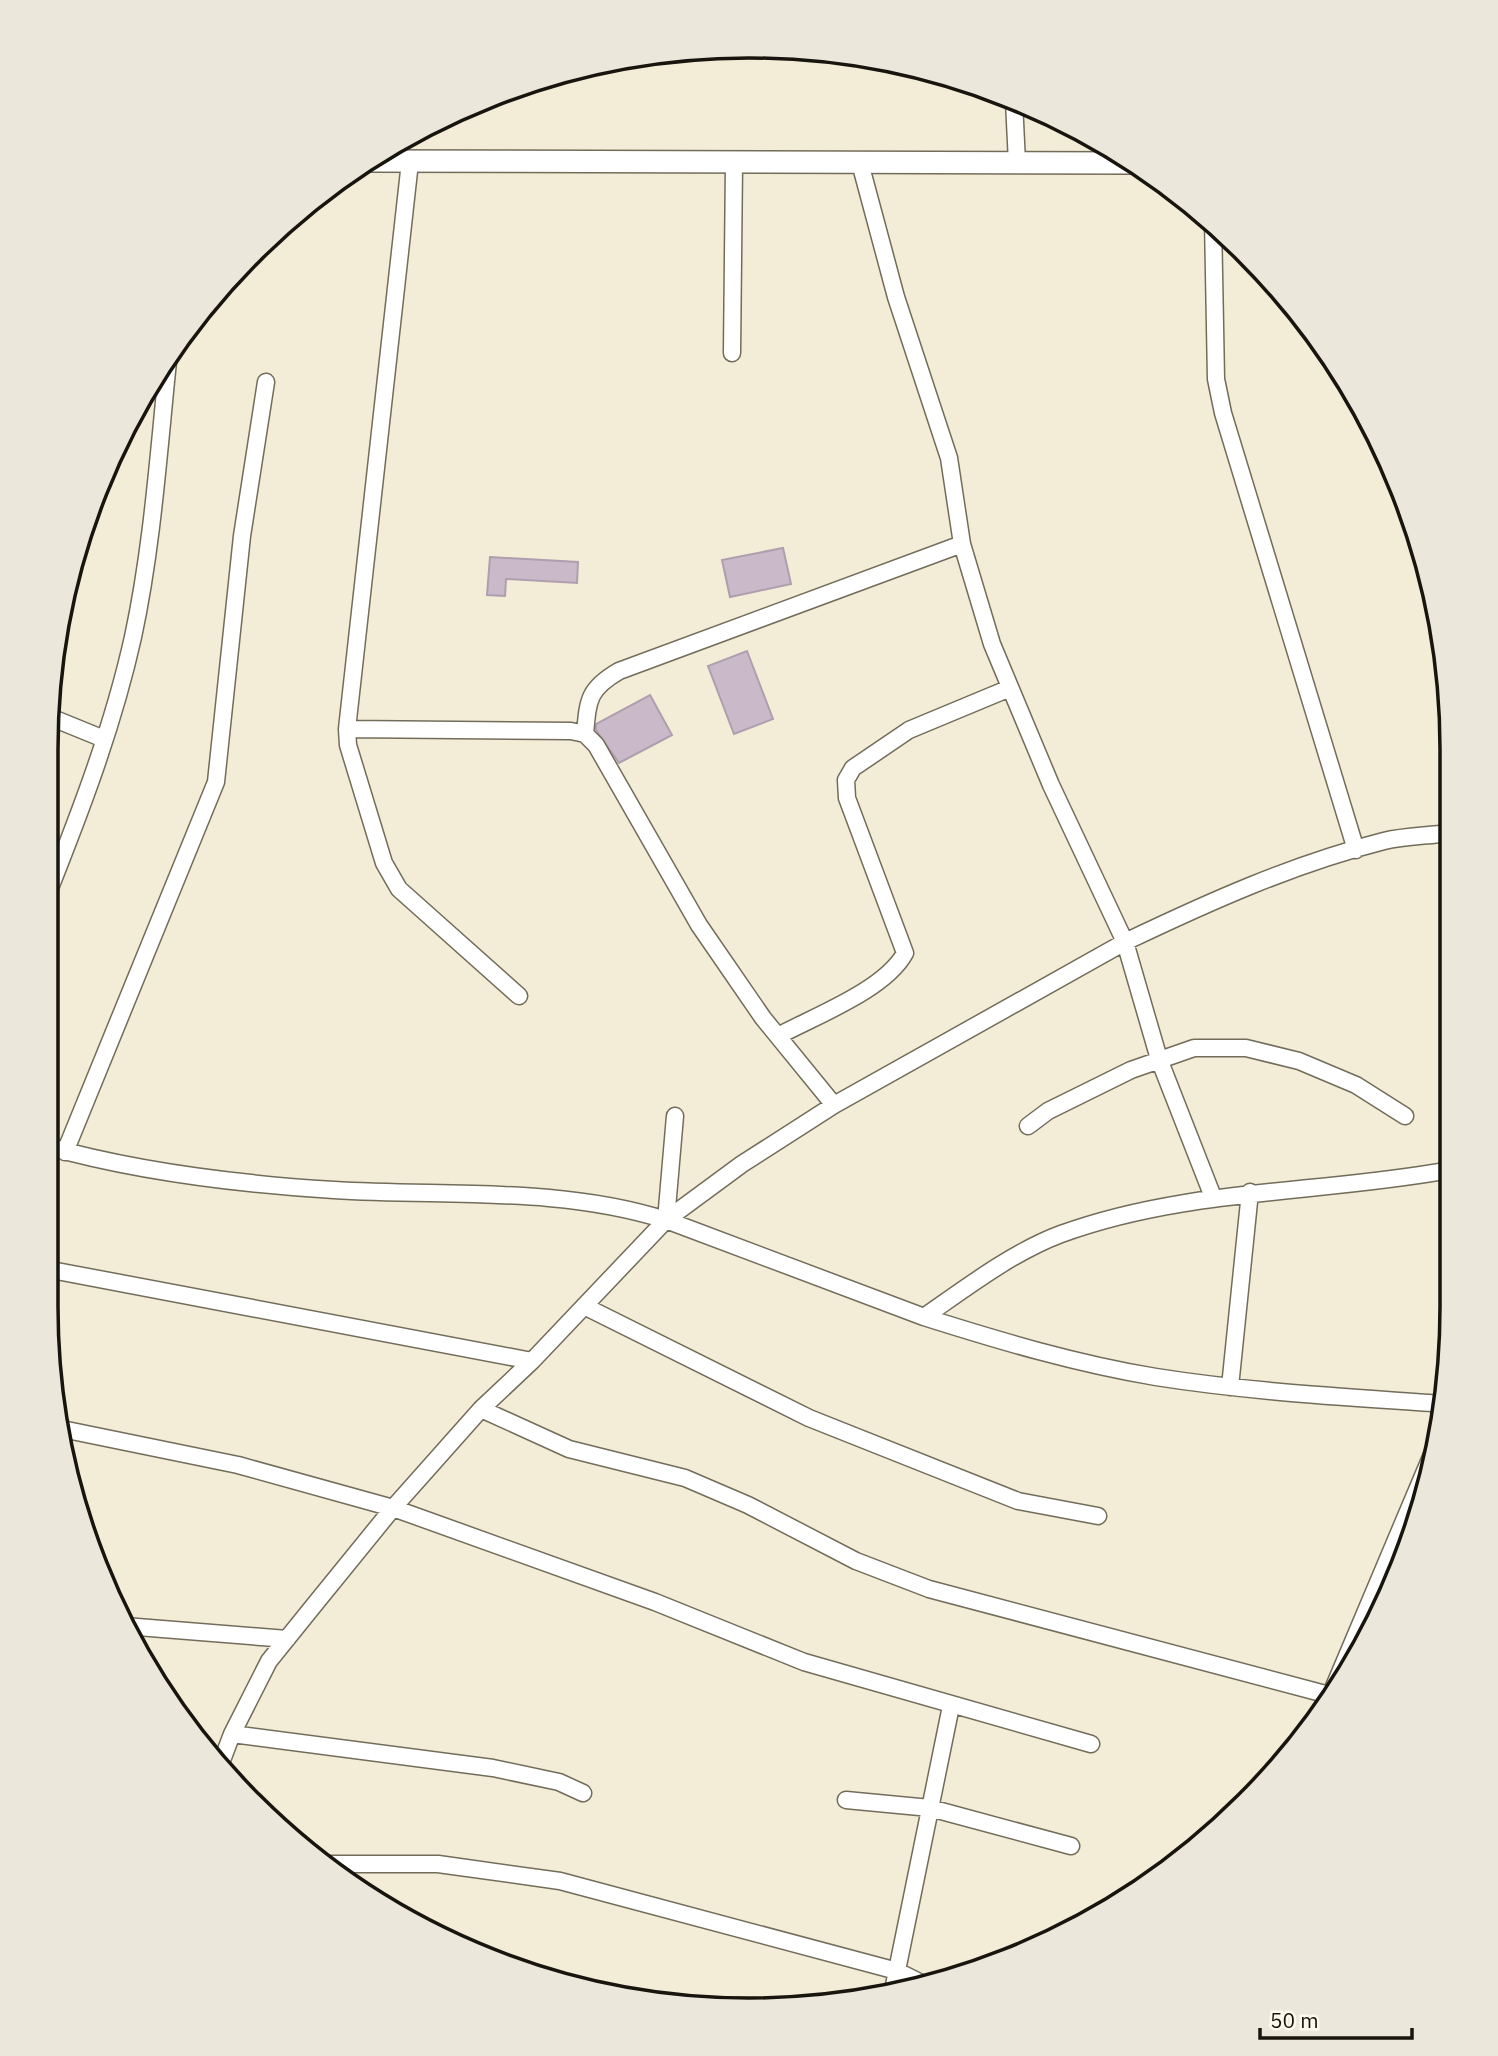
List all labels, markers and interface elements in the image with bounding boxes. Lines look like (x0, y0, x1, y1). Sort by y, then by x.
scale bar (1260, 1996, 1412, 2040)
text: 50 m (1270, 2006, 1319, 2034)

